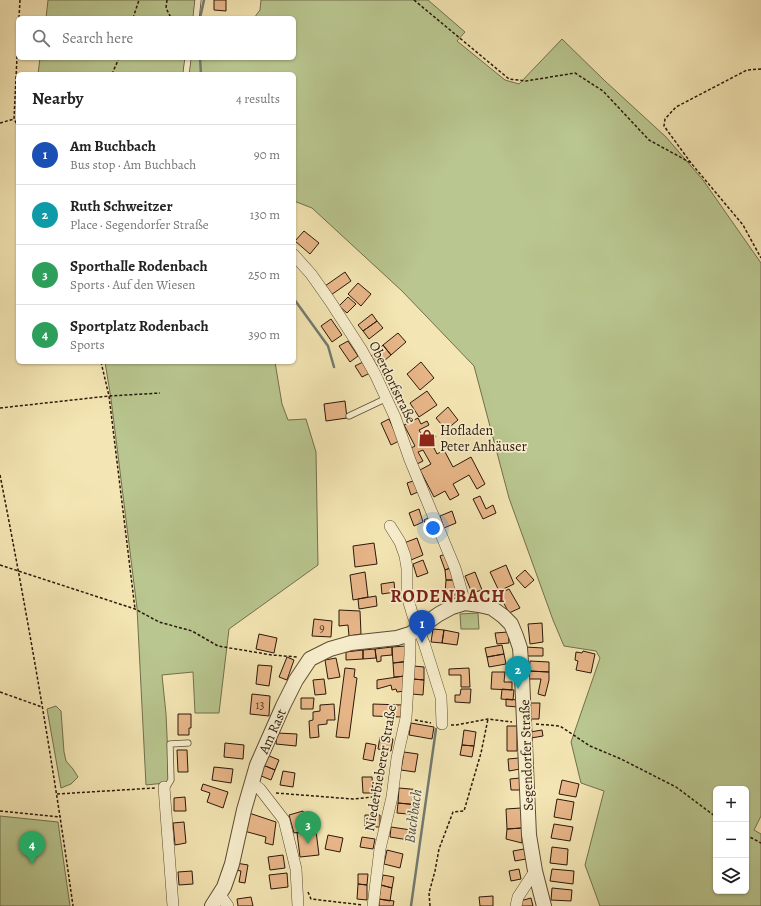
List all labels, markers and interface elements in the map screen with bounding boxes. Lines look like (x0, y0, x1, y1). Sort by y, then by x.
search box (16, 16, 296, 60)
icon: search (30, 27, 52, 49)
text: Search here (62, 28, 133, 48)
text: Nearby (32, 87, 83, 110)
text: 4 results (236, 90, 280, 107)
text: Am Buchbach (70, 136, 156, 156)
text: 1 (43, 146, 47, 163)
text: 90 m (254, 146, 280, 163)
text: Bus stop · Am Buchbach (70, 156, 196, 173)
text: Ruth Schweitzer (70, 196, 173, 216)
text: 2 (42, 206, 48, 223)
text: 130 m (250, 206, 280, 223)
text: Place · Segendorfer Straße (70, 216, 209, 233)
text: Sporthalle Rodenbach (70, 256, 208, 276)
text: 3 (42, 266, 48, 283)
text: 250 m (248, 266, 280, 283)
text: Sports · Auf den Wiesen (70, 276, 195, 293)
text: Sportplatz Rodenbach (70, 316, 209, 336)
text: 4 (42, 326, 48, 343)
text: 390 m (248, 326, 280, 343)
text: Sports (70, 336, 105, 353)
street label: Oberdorfstraße (364, 338, 421, 427)
place label: Hofladen Peter Anhäuser (440, 421, 527, 456)
shop icon: Hofladen Peter Anhäuser (417, 428, 437, 448)
your location (423, 518, 443, 538)
district label: RODENBACH (390, 584, 506, 608)
pin: 1 (409, 610, 435, 643)
house number: 9 (319, 620, 325, 636)
pin: 2 (505, 656, 531, 689)
house number: 13 (255, 697, 265, 713)
street label: Segendorfer Straße (515, 699, 538, 811)
street label: Niederbieberer Straße (360, 703, 401, 833)
street label: Am Rast (254, 705, 291, 758)
map controls (713, 786, 749, 894)
button: + (713, 786, 749, 822)
water label: Buchbach (399, 788, 427, 844)
pin: 3 (295, 811, 321, 844)
button: − (713, 822, 749, 858)
pin: 4 (19, 831, 45, 864)
button: layers (713, 858, 749, 894)

